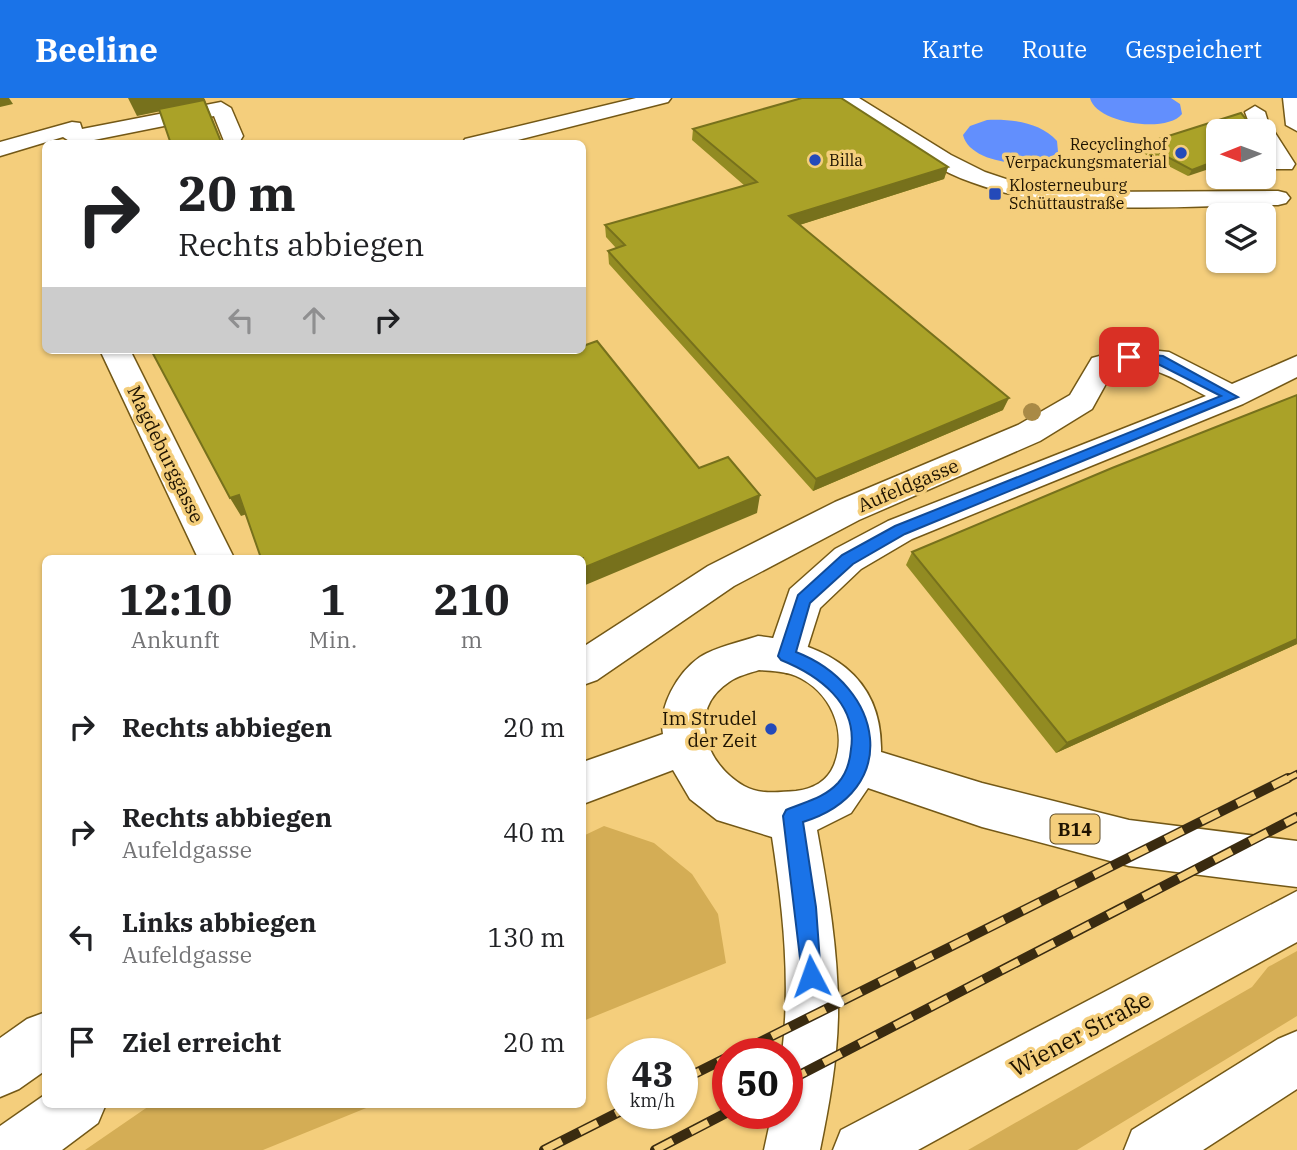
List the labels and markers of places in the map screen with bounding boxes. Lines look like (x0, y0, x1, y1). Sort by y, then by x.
place label: Recyclinghof Verpackungsmaterial (1005, 134, 1169, 172)
marker: Recyclinghof Verpackungsmaterial (1173, 145, 1189, 161)
place label: Billa (829, 150, 863, 170)
marker: Billa (807, 152, 823, 168)
place label: Klosterneuburg Schüttaustraße (1009, 175, 1127, 213)
marker: Klosterneuburg Schüttaustraße (987, 186, 1003, 202)
pin (1099, 327, 1159, 387)
place label: Im Strudel der Zeit (662, 706, 757, 752)
marker: Im Strudel der Zeit (763, 721, 779, 737)

